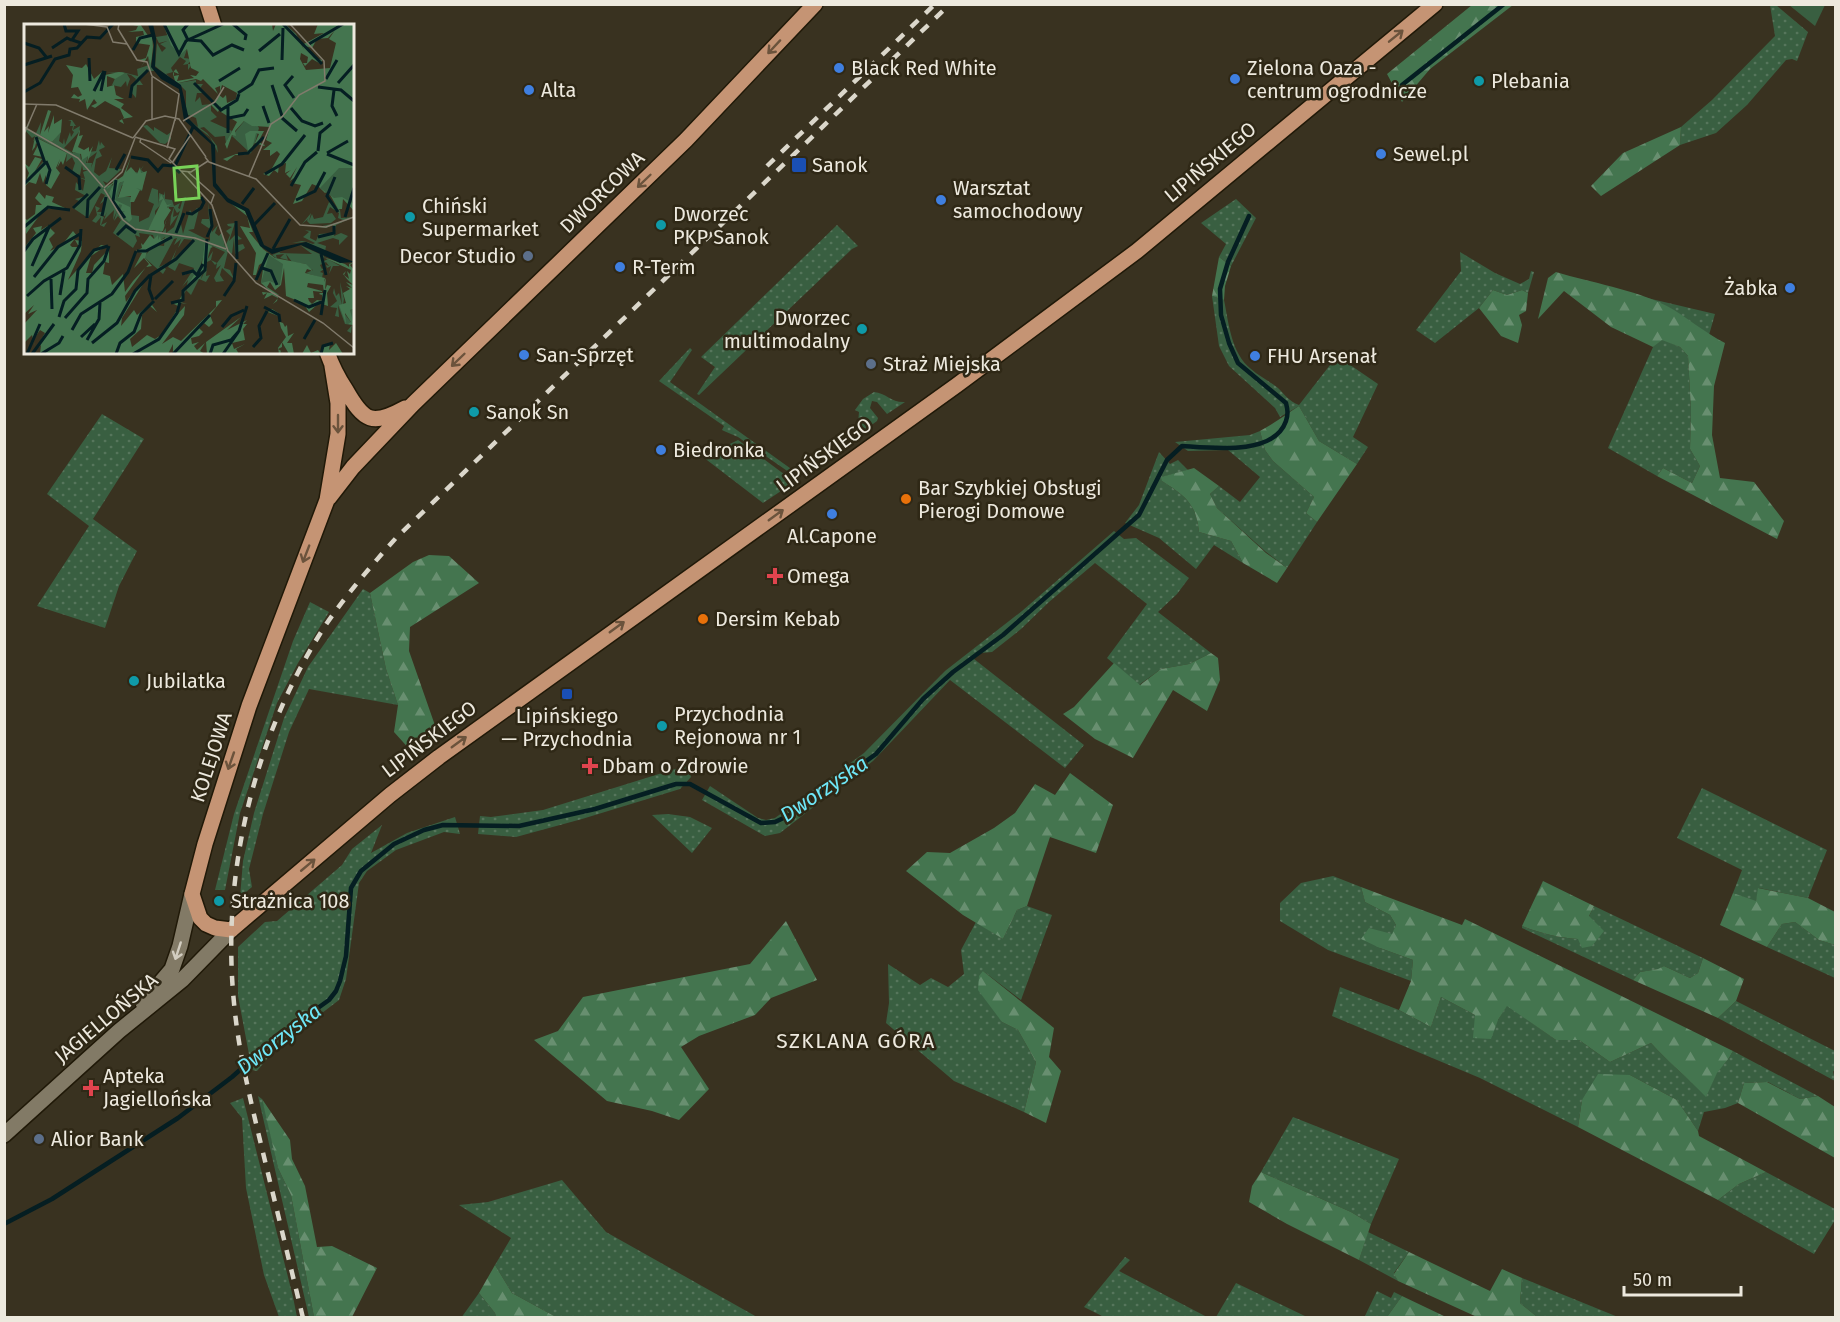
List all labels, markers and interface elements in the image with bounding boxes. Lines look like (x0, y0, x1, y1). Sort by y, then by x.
inset map (24, 24, 354, 354)
one-way arrow (1388, 30, 1404, 43)
one-way arrow (767, 39, 781, 54)
place label: Black Red White (851, 56, 997, 80)
place label: Zielona Oaza - centrum ogrodnicze (1247, 56, 1427, 103)
marker: Black Red White (832, 61, 846, 75)
place label: Plebania (1491, 69, 1570, 93)
marker: Zielona Oaza - centrum ogrodnicze (1228, 72, 1242, 86)
marker: Plebania (1472, 74, 1486, 88)
place label: Alta (541, 78, 576, 102)
marker: Alta (522, 83, 536, 97)
street label: LIPIŃSKIEGO (1159, 117, 1261, 207)
place label: Sewel.pl (1393, 142, 1469, 166)
street label: DWORCOWA (555, 146, 649, 238)
marker: Sewel.pl (1374, 147, 1388, 161)
place label: Sanok (812, 153, 868, 177)
marker: Sanok (790, 156, 808, 174)
one-way arrow (637, 174, 652, 188)
place label: Warsztat samochodowy (953, 176, 1083, 223)
marker: Warsztat samochodowy (934, 193, 948, 207)
place label: Chiński Supermarket (422, 194, 540, 241)
place label: Dworzec PKP Sanok (673, 202, 769, 249)
marker: Chiński Supermarket (403, 210, 417, 224)
marker: Dworzec PKP Sanok (654, 218, 668, 232)
place label: Decor Studio (399, 244, 516, 268)
marker: Decor Studio (521, 249, 535, 263)
place label: R-Term (632, 255, 696, 279)
marker: R-Term (613, 260, 627, 274)
place label: Żabka (1724, 276, 1778, 300)
marker: Żabka (1783, 281, 1797, 295)
place label: Dworzec multimodalny (724, 306, 850, 353)
marker: Dworzec multimodalny (855, 322, 869, 336)
place label: San-Sprzęt (536, 343, 635, 367)
place label: FHU Arsenał (1267, 344, 1377, 368)
marker: San-Sprzęt (517, 348, 531, 362)
marker: FHU Arsenał (1248, 349, 1262, 363)
place label: Straż Miejska (883, 352, 1001, 376)
one-way arrow (450, 353, 465, 368)
marker: Straż Miejska (864, 357, 878, 371)
place label: Sanok Sn (486, 400, 569, 424)
marker: Sanok Sn (467, 405, 481, 419)
street label: LIPIŃSKIEGO (771, 412, 877, 498)
one-way arrow (332, 414, 344, 434)
place label: Biedronka (673, 438, 765, 462)
marker: Biedronka (654, 443, 668, 457)
place label: Bar Szybkiej Obsługi Pierogi Domowe (918, 476, 1102, 523)
marker: Bar Szybkiej Obsługi Pierogi Domowe (899, 492, 913, 506)
marker: Al.Capone (825, 507, 839, 521)
one-way arrow (768, 509, 784, 521)
place label: Al.Capone (787, 524, 877, 548)
one-way arrow (300, 545, 311, 563)
place label: Omega (787, 564, 850, 588)
marker: Omega (768, 569, 782, 583)
place label: Dersim Kebab (715, 607, 840, 631)
marker: Dersim Kebab (696, 612, 710, 626)
one-way arrow (608, 621, 624, 634)
place label: Jubilatka (146, 669, 226, 693)
marker: Jubilatka (127, 674, 141, 688)
marker: Lipińskiego — Przychodnia (560, 687, 574, 701)
street label: LIPIŃSKIEGO (377, 696, 481, 782)
place label: Przychodnia Rejonowa nr 1 (674, 702, 801, 749)
place label: Lipińskiego — Przychodnia (501, 704, 633, 751)
street label: KOLEJOWA (185, 708, 237, 805)
marker: Przychodnia Rejonowa nr 1 (655, 719, 669, 733)
one-way arrow (451, 736, 467, 748)
water label: Dworzyska (775, 750, 873, 828)
one-way arrow (225, 752, 236, 770)
place label: Dbam o Zdrowie (602, 754, 749, 778)
marker: Dbam o Zdrowie (583, 759, 597, 773)
one-way arrow (300, 858, 315, 872)
place label: Strażnica 108 (231, 889, 350, 913)
marker: Strażnica 108 (212, 894, 226, 908)
one-way arrow (172, 941, 183, 960)
street label: JAGIELLOŃSKA (50, 968, 163, 1068)
water label: Dworzyska (231, 998, 327, 1080)
district label: SZKLANA GÓRA (776, 1028, 936, 1054)
place label: Apteka Jagiellońska (103, 1064, 212, 1111)
marker: Apteka Jagiellońska (84, 1081, 98, 1095)
place label: Alior Bank (51, 1127, 144, 1151)
marker: Alior Bank (32, 1132, 46, 1146)
scale bar (1624, 1259, 1741, 1297)
text: 50 m (1633, 1269, 1672, 1291)

